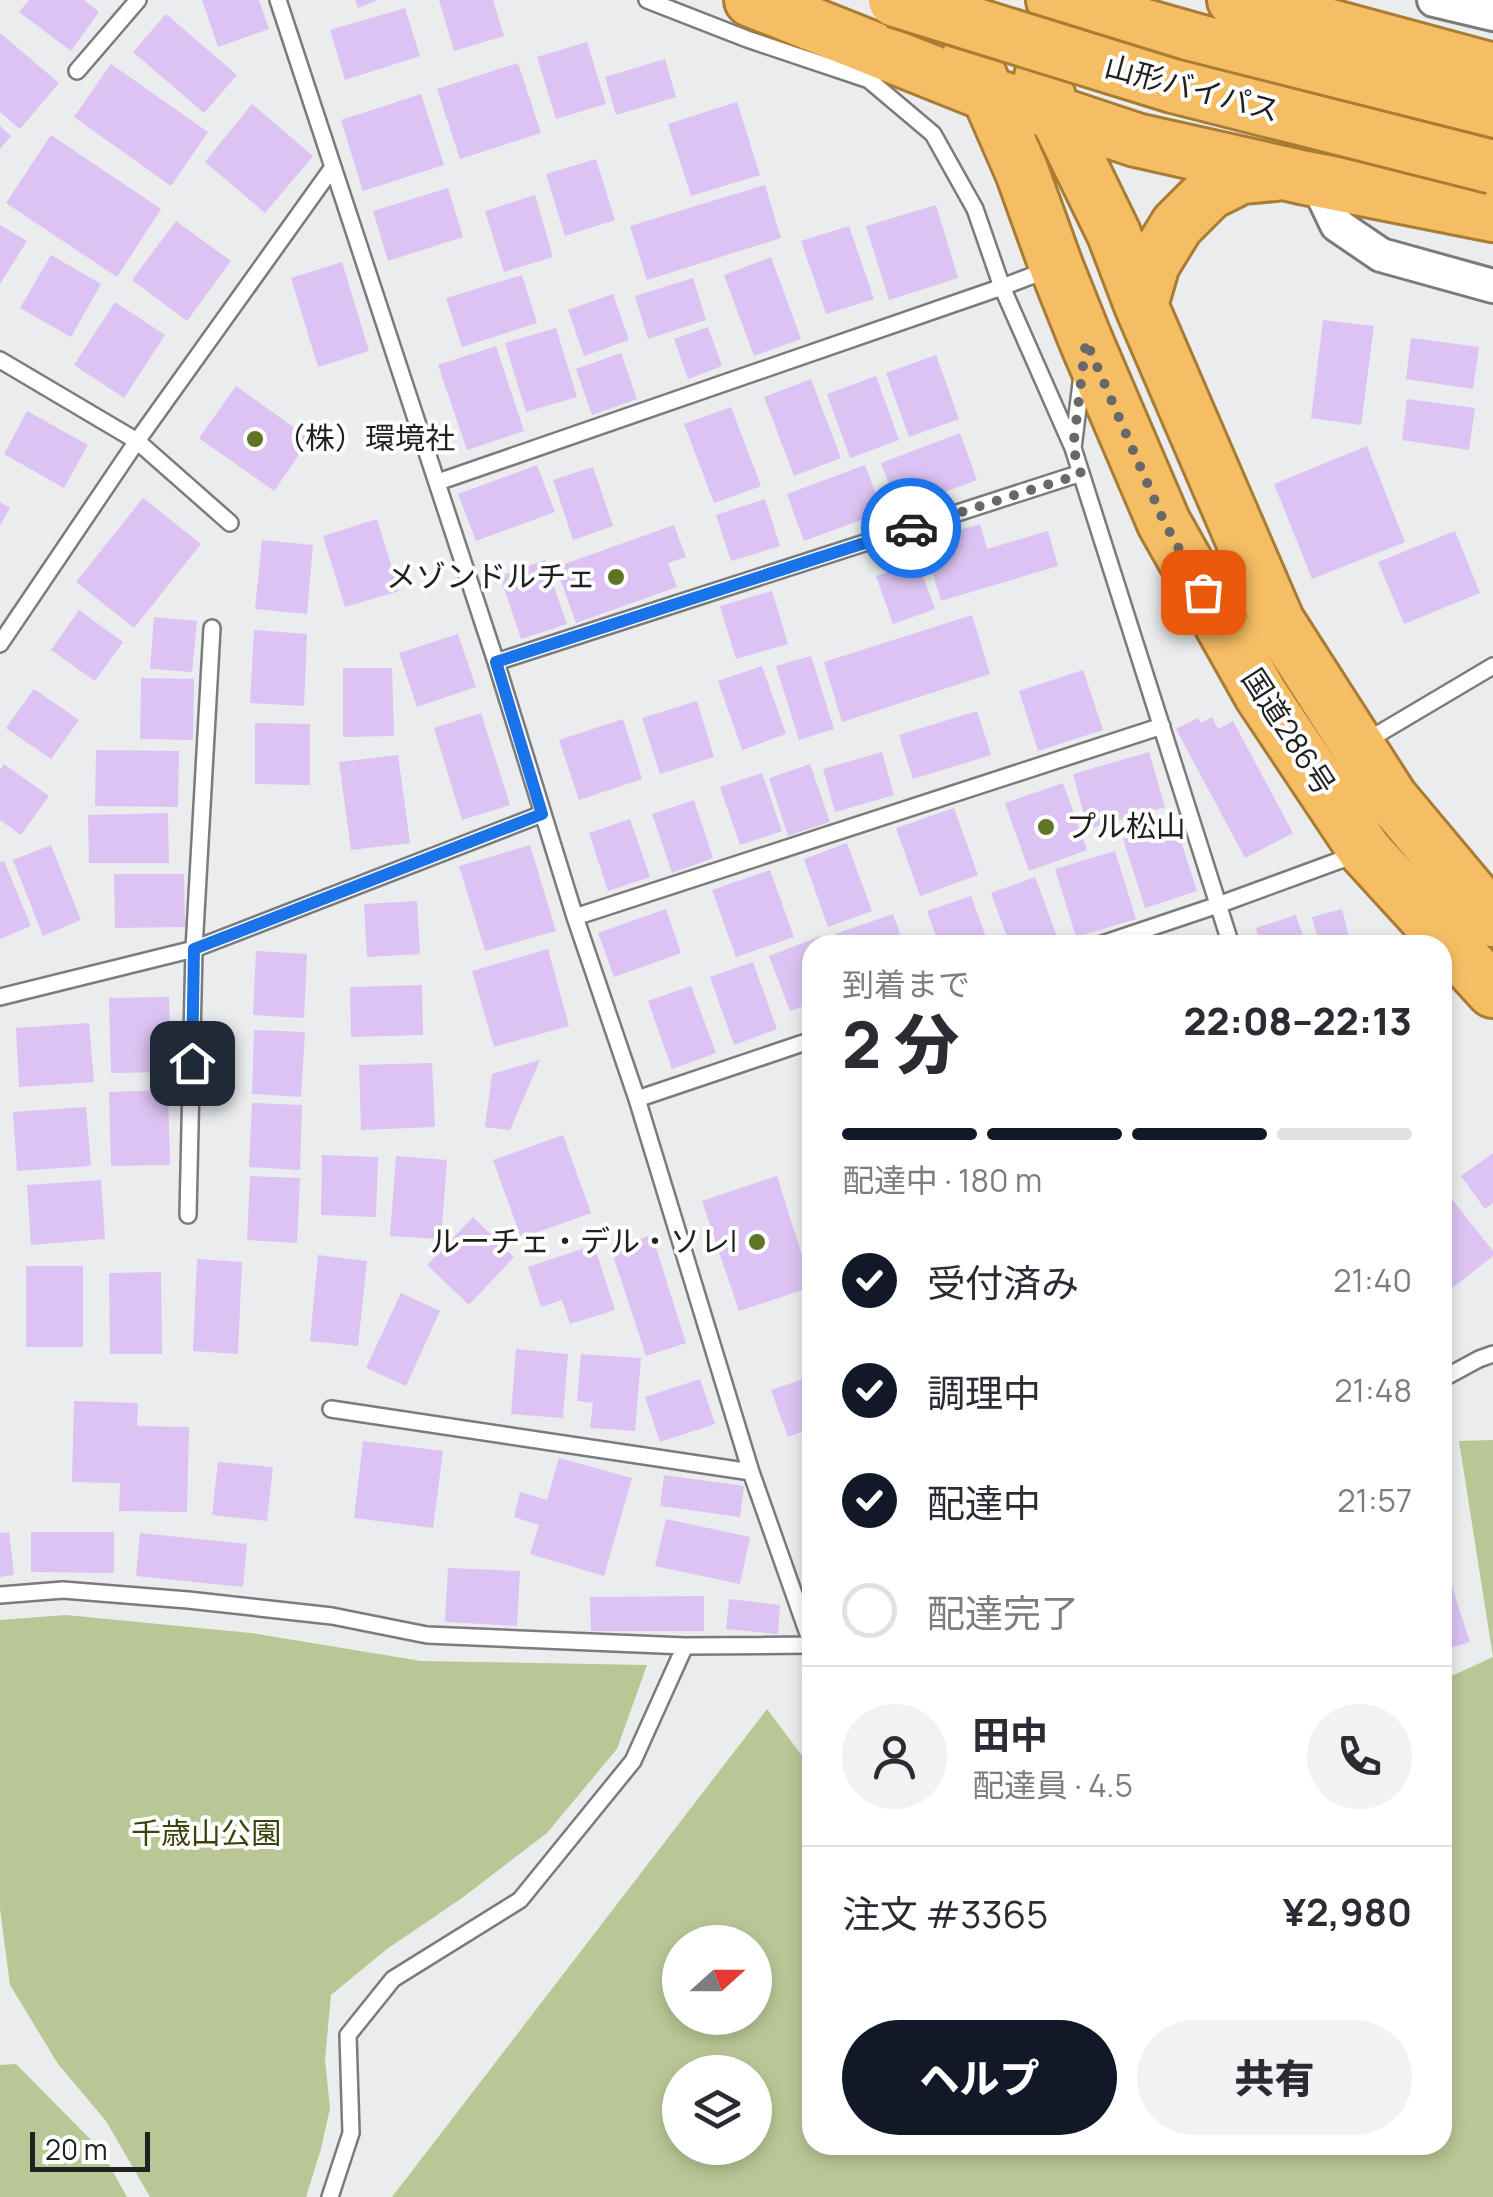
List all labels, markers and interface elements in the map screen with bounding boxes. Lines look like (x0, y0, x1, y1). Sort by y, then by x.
street label: 山形バイパス (1100, 45, 1284, 131)
place label: （株）環境社 (275, 417, 455, 458)
marker: （株）環境社 (244, 428, 266, 450)
courier (861, 478, 961, 578)
icon: car (884, 501, 939, 556)
pin (1161, 550, 1246, 635)
place label: メゾンドルチェ (386, 555, 596, 596)
icon: bag (1176, 565, 1231, 620)
marker: メゾンドルチェ (605, 566, 627, 588)
street label: 国道286号 (1233, 660, 1345, 802)
place label: プル松山 (1066, 805, 1186, 846)
marker: プル松山 (1035, 816, 1057, 838)
text: 到着まで (842, 962, 970, 1006)
text: 22:08–22:13 (1184, 994, 1412, 1046)
text: 2 分 (842, 999, 959, 1088)
pin (150, 1021, 235, 1106)
icon: home (165, 1036, 220, 1091)
text: 配達中 · 180 m (842, 1158, 1042, 1202)
place label: ルーチェ・デル・ソレI (430, 1220, 737, 1261)
marker: ルーチェ・デル・ソレI (746, 1231, 768, 1253)
icon: check (842, 1253, 897, 1308)
text: 受付済み (927, 1256, 1079, 1308)
text: 21:40 (1333, 1258, 1412, 1302)
icon: check (842, 1363, 897, 1418)
text: 調理中 (927, 1366, 1041, 1418)
text: 21:48 (1334, 1368, 1412, 1412)
icon: check (842, 1473, 897, 1528)
text: 配達中 (927, 1476, 1041, 1528)
text: 21:57 (1337, 1478, 1412, 1522)
text: 配達完了 (927, 1586, 1079, 1638)
button: person (842, 1704, 947, 1809)
button: phone (1307, 1704, 1412, 1809)
text: 田中 (972, 1708, 1048, 1760)
text: 配達員 · 4.5 (972, 1763, 1133, 1807)
park label: 千歳山公園 (131, 1812, 281, 1853)
text: ¥2,980 (1283, 1885, 1412, 1937)
text: 注文 #3365 (842, 1887, 1048, 1939)
north arrow (662, 1925, 772, 2035)
map controls (662, 1925, 772, 2165)
button: ヘルプ (842, 2020, 1117, 2135)
button: 共有 (1137, 2020, 1412, 2135)
button: layers (662, 2055, 772, 2165)
scale bar (30, 2127, 150, 2172)
text: 20 m (45, 2130, 107, 2168)

